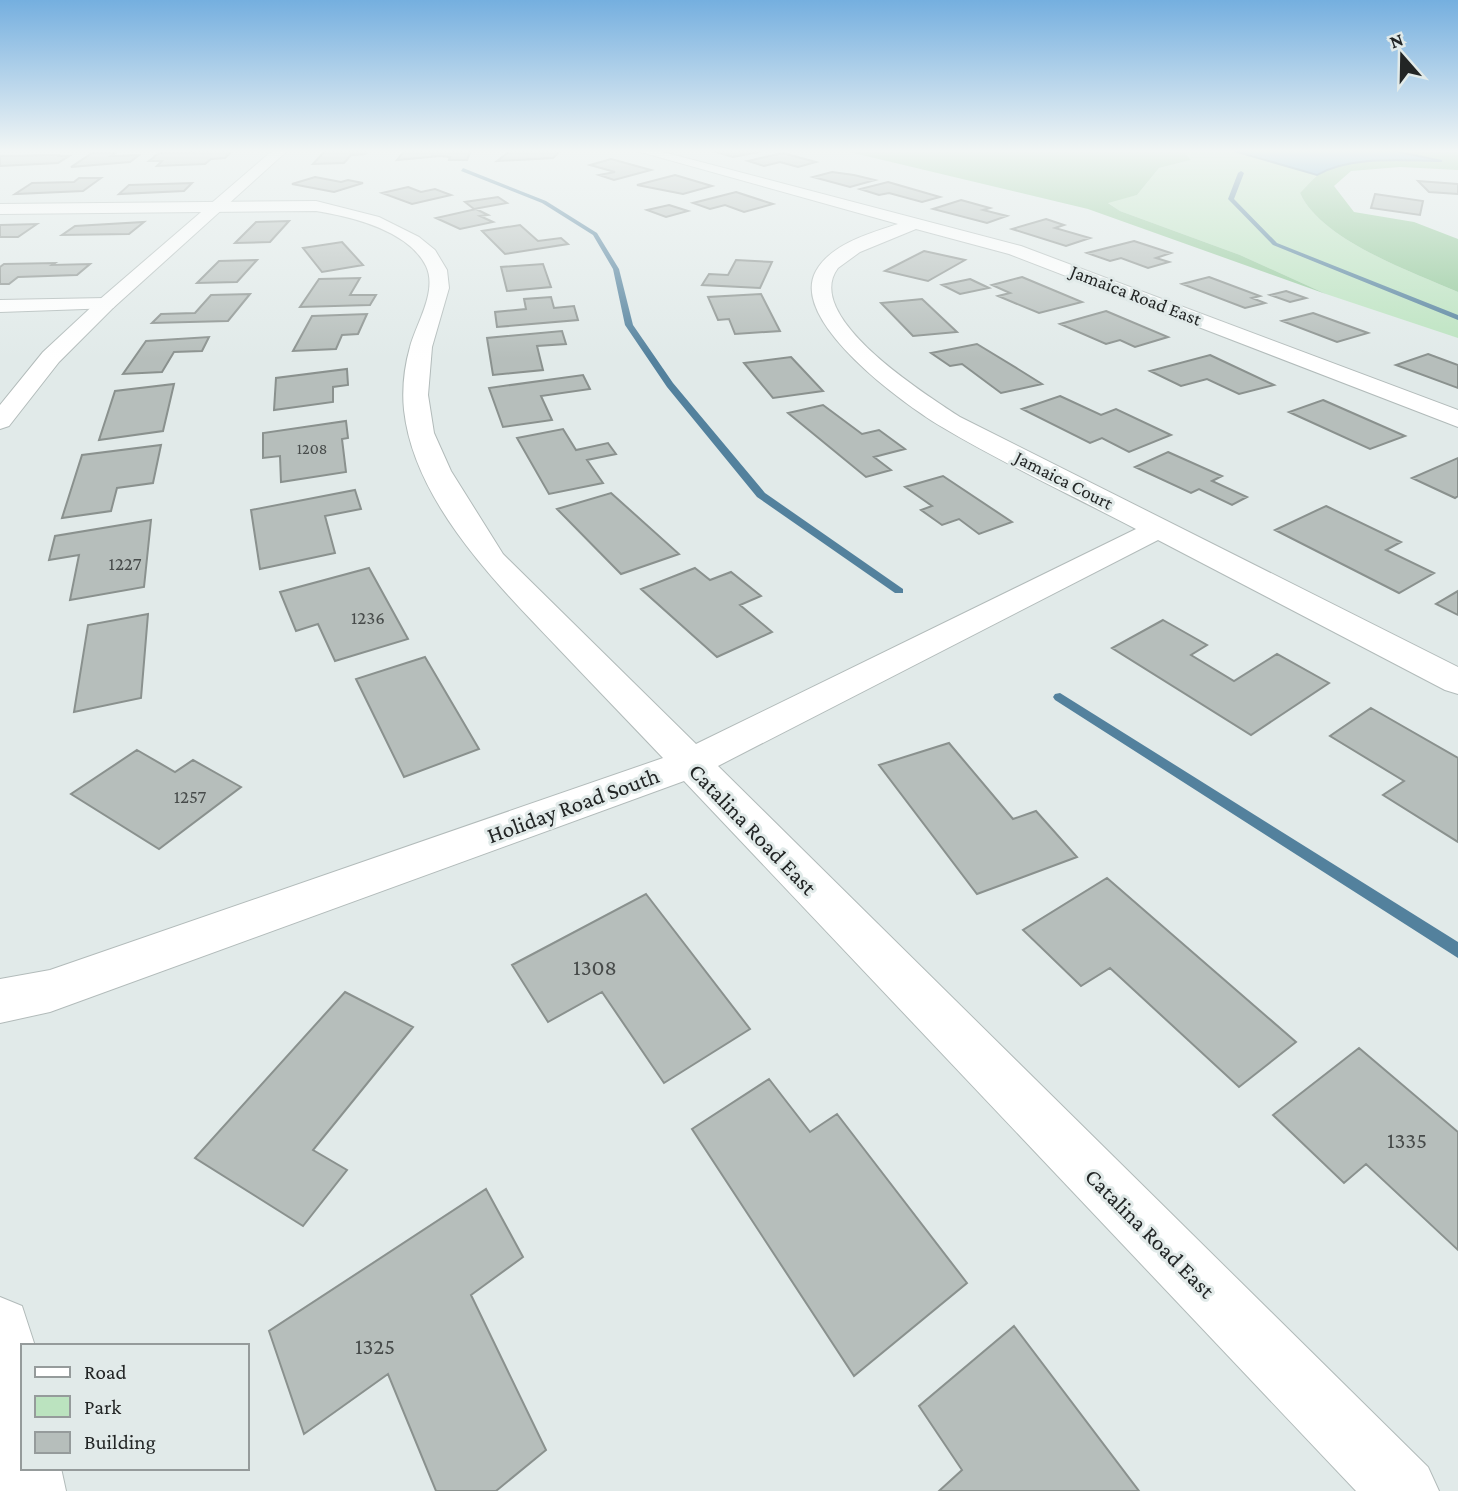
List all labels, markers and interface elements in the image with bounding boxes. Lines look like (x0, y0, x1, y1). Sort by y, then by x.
north arrow (1367, 21, 1437, 91)
text: N (1387, 28, 1406, 53)
street label: Jamaica Road East (1066, 260, 1205, 330)
house number: 1208 (297, 440, 327, 457)
street label: Jamaica Court (1010, 445, 1117, 514)
house number: 1227 (109, 553, 142, 574)
house number: 1236 (351, 607, 385, 628)
street label: Catalina Road East (684, 758, 822, 900)
street label: Holiday Road South (483, 762, 663, 848)
house number: 1257 (174, 786, 207, 807)
house number: 1308 (573, 954, 617, 980)
house number: 1335 (1387, 1127, 1427, 1153)
street label: Catalina Road East (1080, 1163, 1220, 1303)
house number: 1325 (355, 1333, 395, 1359)
legend (21, 1344, 248, 1470)
text: Road (84, 1360, 127, 1384)
text: Park (84, 1395, 121, 1419)
text: Building (84, 1430, 156, 1454)

